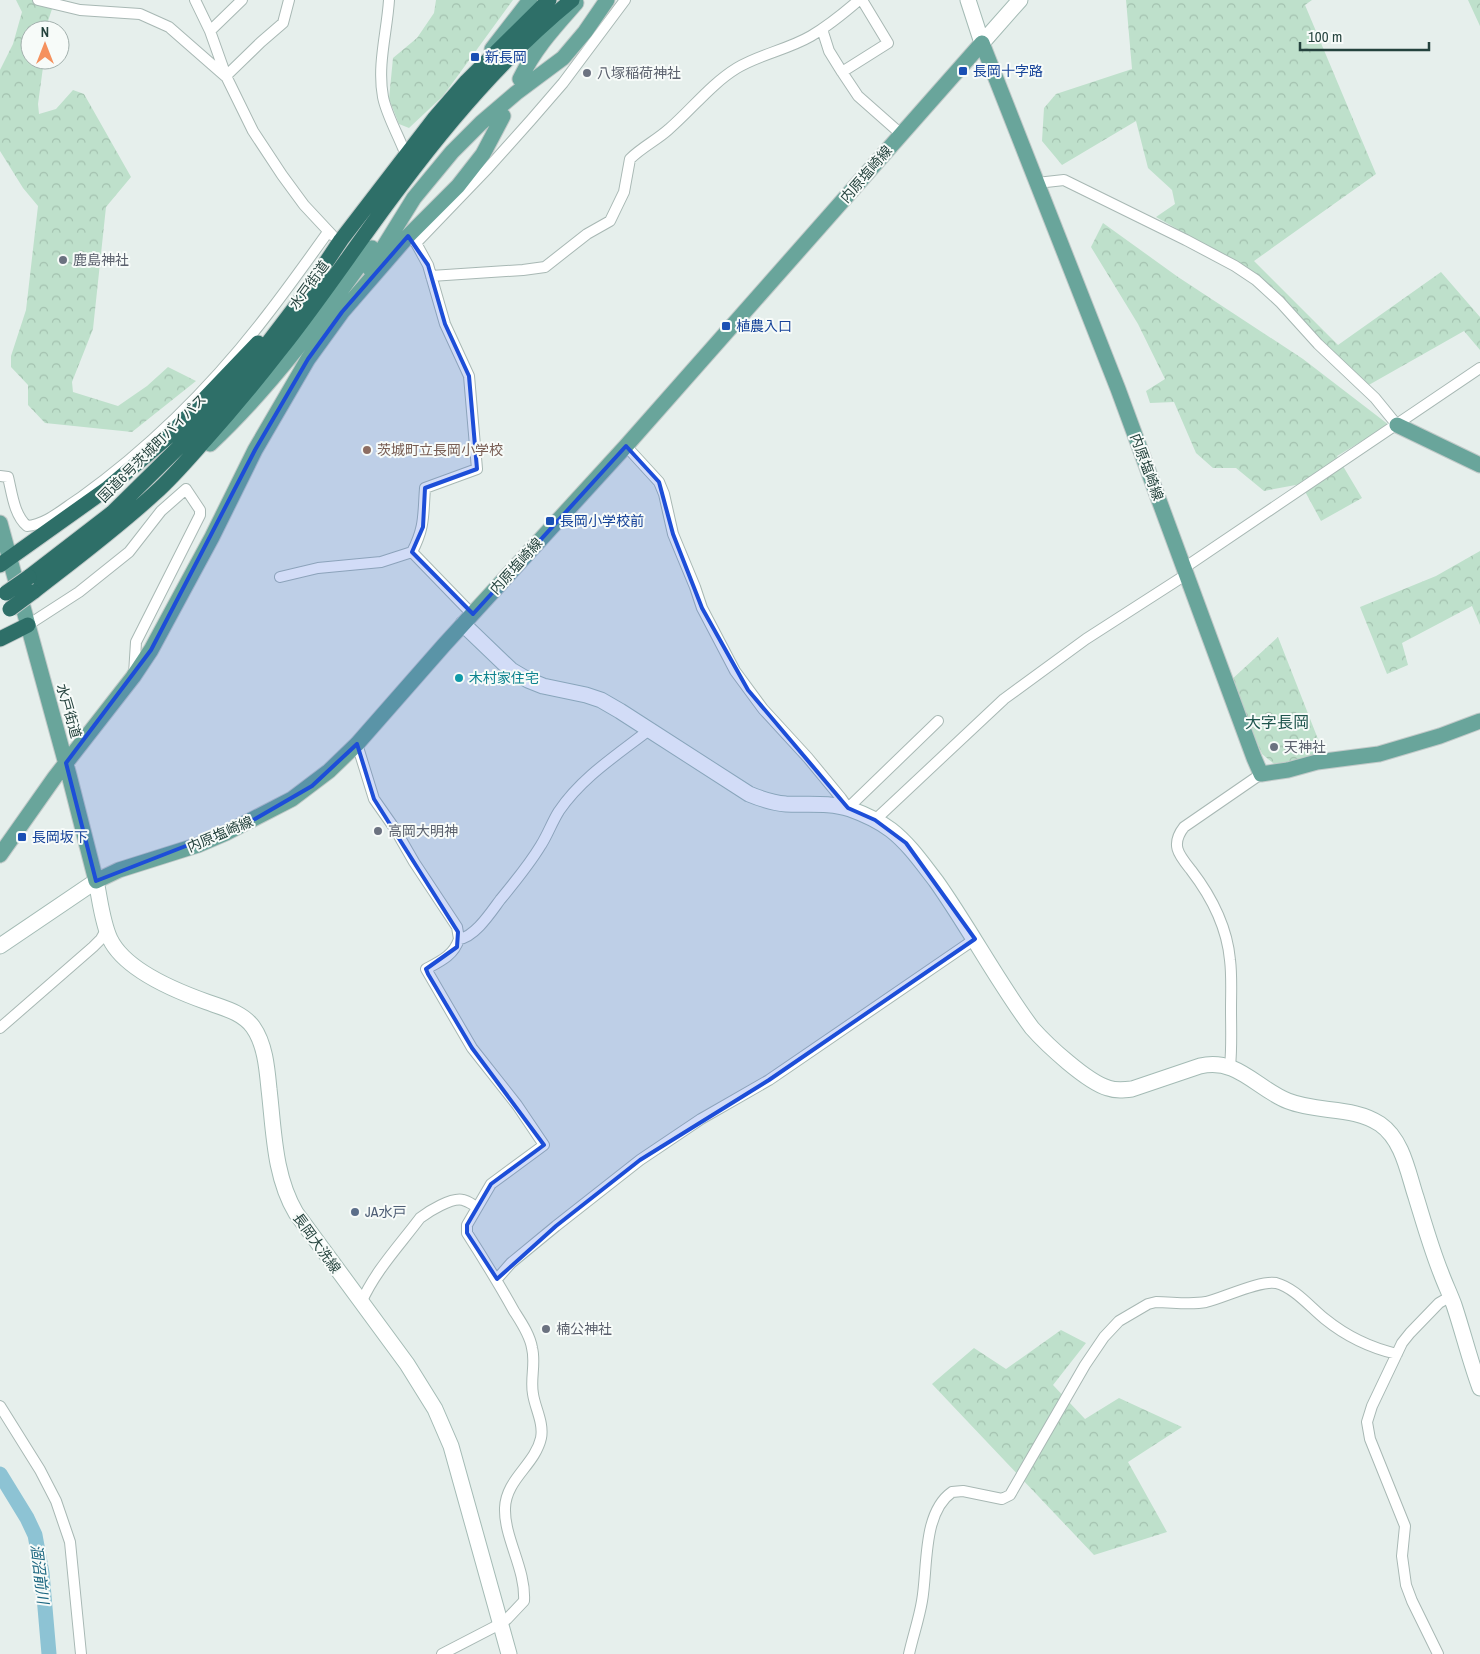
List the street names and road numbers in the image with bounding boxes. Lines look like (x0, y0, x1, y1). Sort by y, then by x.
street label: 内原塩崎線 (836, 142, 896, 206)
street label: 水戸街道 (285, 257, 333, 313)
street label: 国道6号茨城町バイパス (94, 390, 210, 506)
street label: 内原塩崎線 (1127, 431, 1167, 503)
street label: 内原塩崎線 (486, 534, 546, 598)
street label: 水戸街道 (53, 682, 85, 740)
street label: 内原塩崎線 (184, 812, 256, 856)
street label: 長岡大洗線 (289, 1209, 345, 1277)

